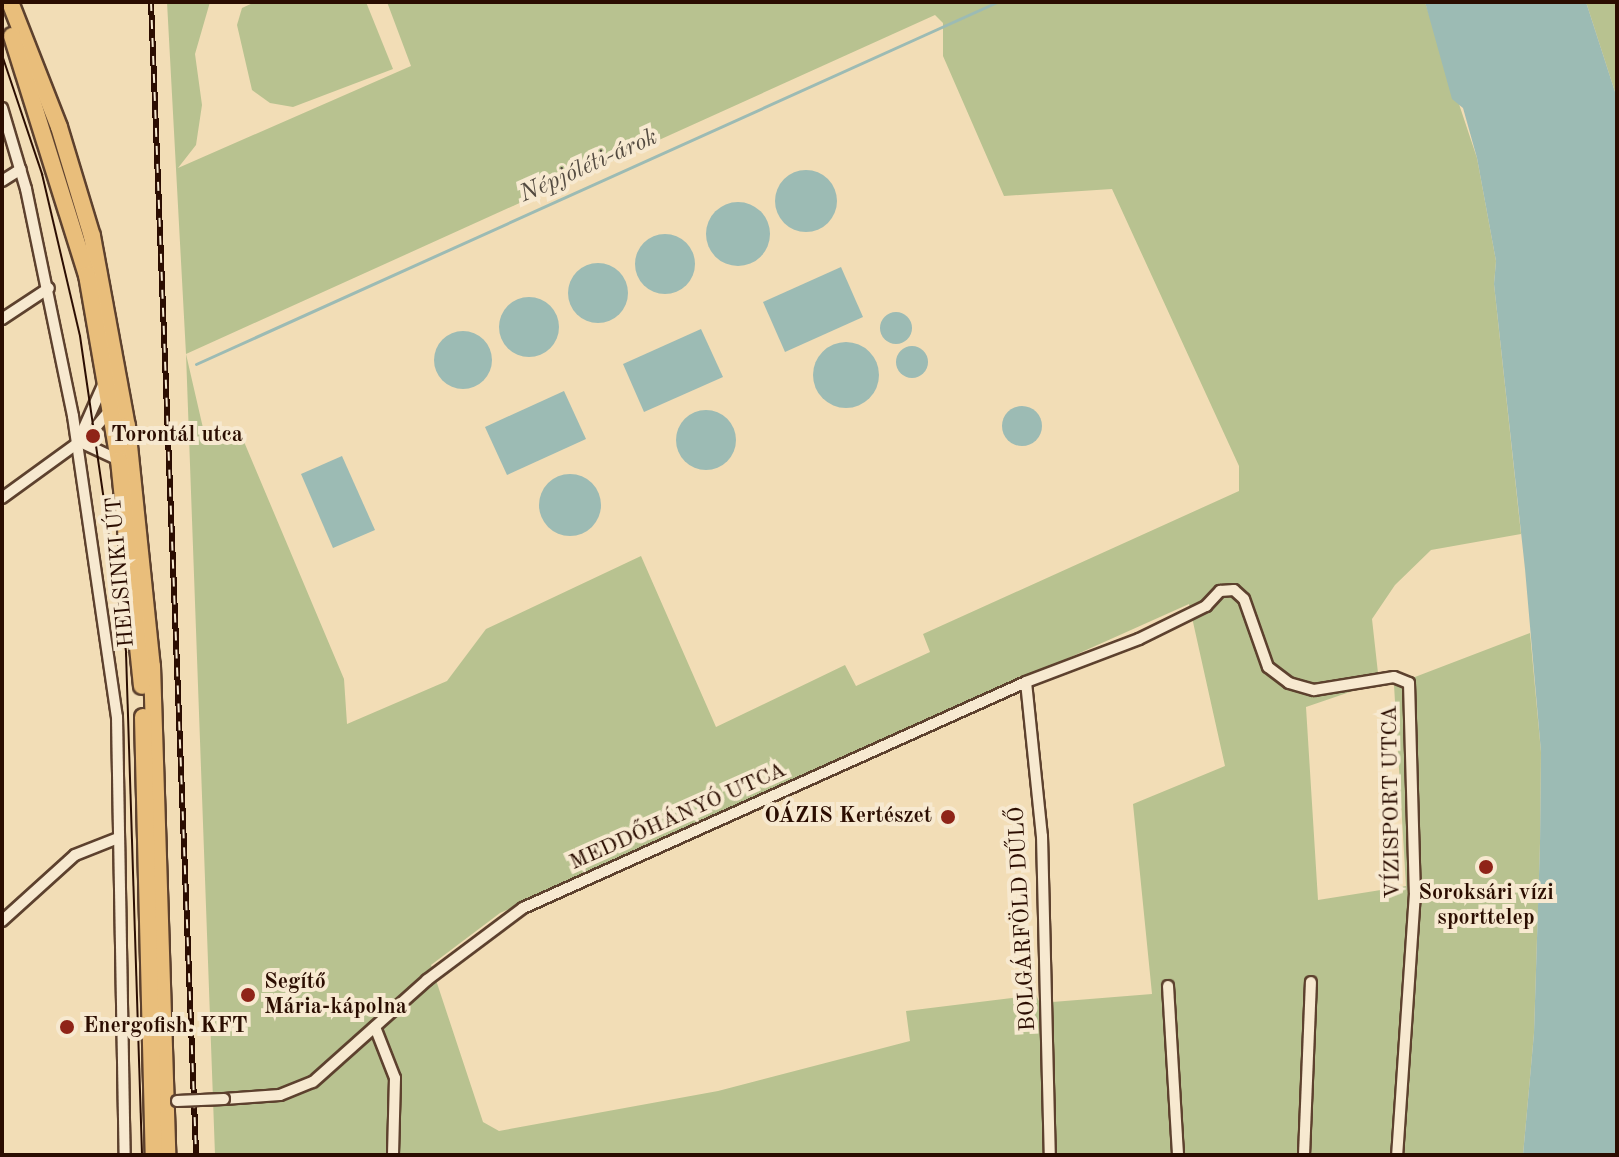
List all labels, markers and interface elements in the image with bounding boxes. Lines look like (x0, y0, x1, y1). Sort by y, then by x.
water label: Népjóléti-árok (516, 124, 662, 210)
place label: Torontál utca (111, 423, 243, 449)
marker: Torontál utca (82, 425, 104, 447)
street label: HELSINKI ÚT (101, 496, 141, 648)
street label: VÍZISPORT UTCA (1377, 705, 1407, 899)
street label: MEDDŐHÁNYÓ UTCA (566, 757, 790, 877)
place label: OÁZIS Kertészet (764, 804, 932, 830)
street label: BOLGÁRFÖLD DŰLŐ (1004, 806, 1042, 1032)
marker: OÁZIS Kertészet (939, 808, 957, 826)
marker: Soroksári vízi sporttelep (1477, 858, 1495, 876)
place label: Soroksári vízi sporttelep (1418, 880, 1554, 932)
place label: Segítő Mária-kápolna (264, 969, 407, 1020)
marker: Segítő Mária-kápolna (239, 986, 257, 1004)
place label: Energofish. KFT (83, 1014, 248, 1040)
marker: Energofish. KFT (58, 1018, 76, 1036)

